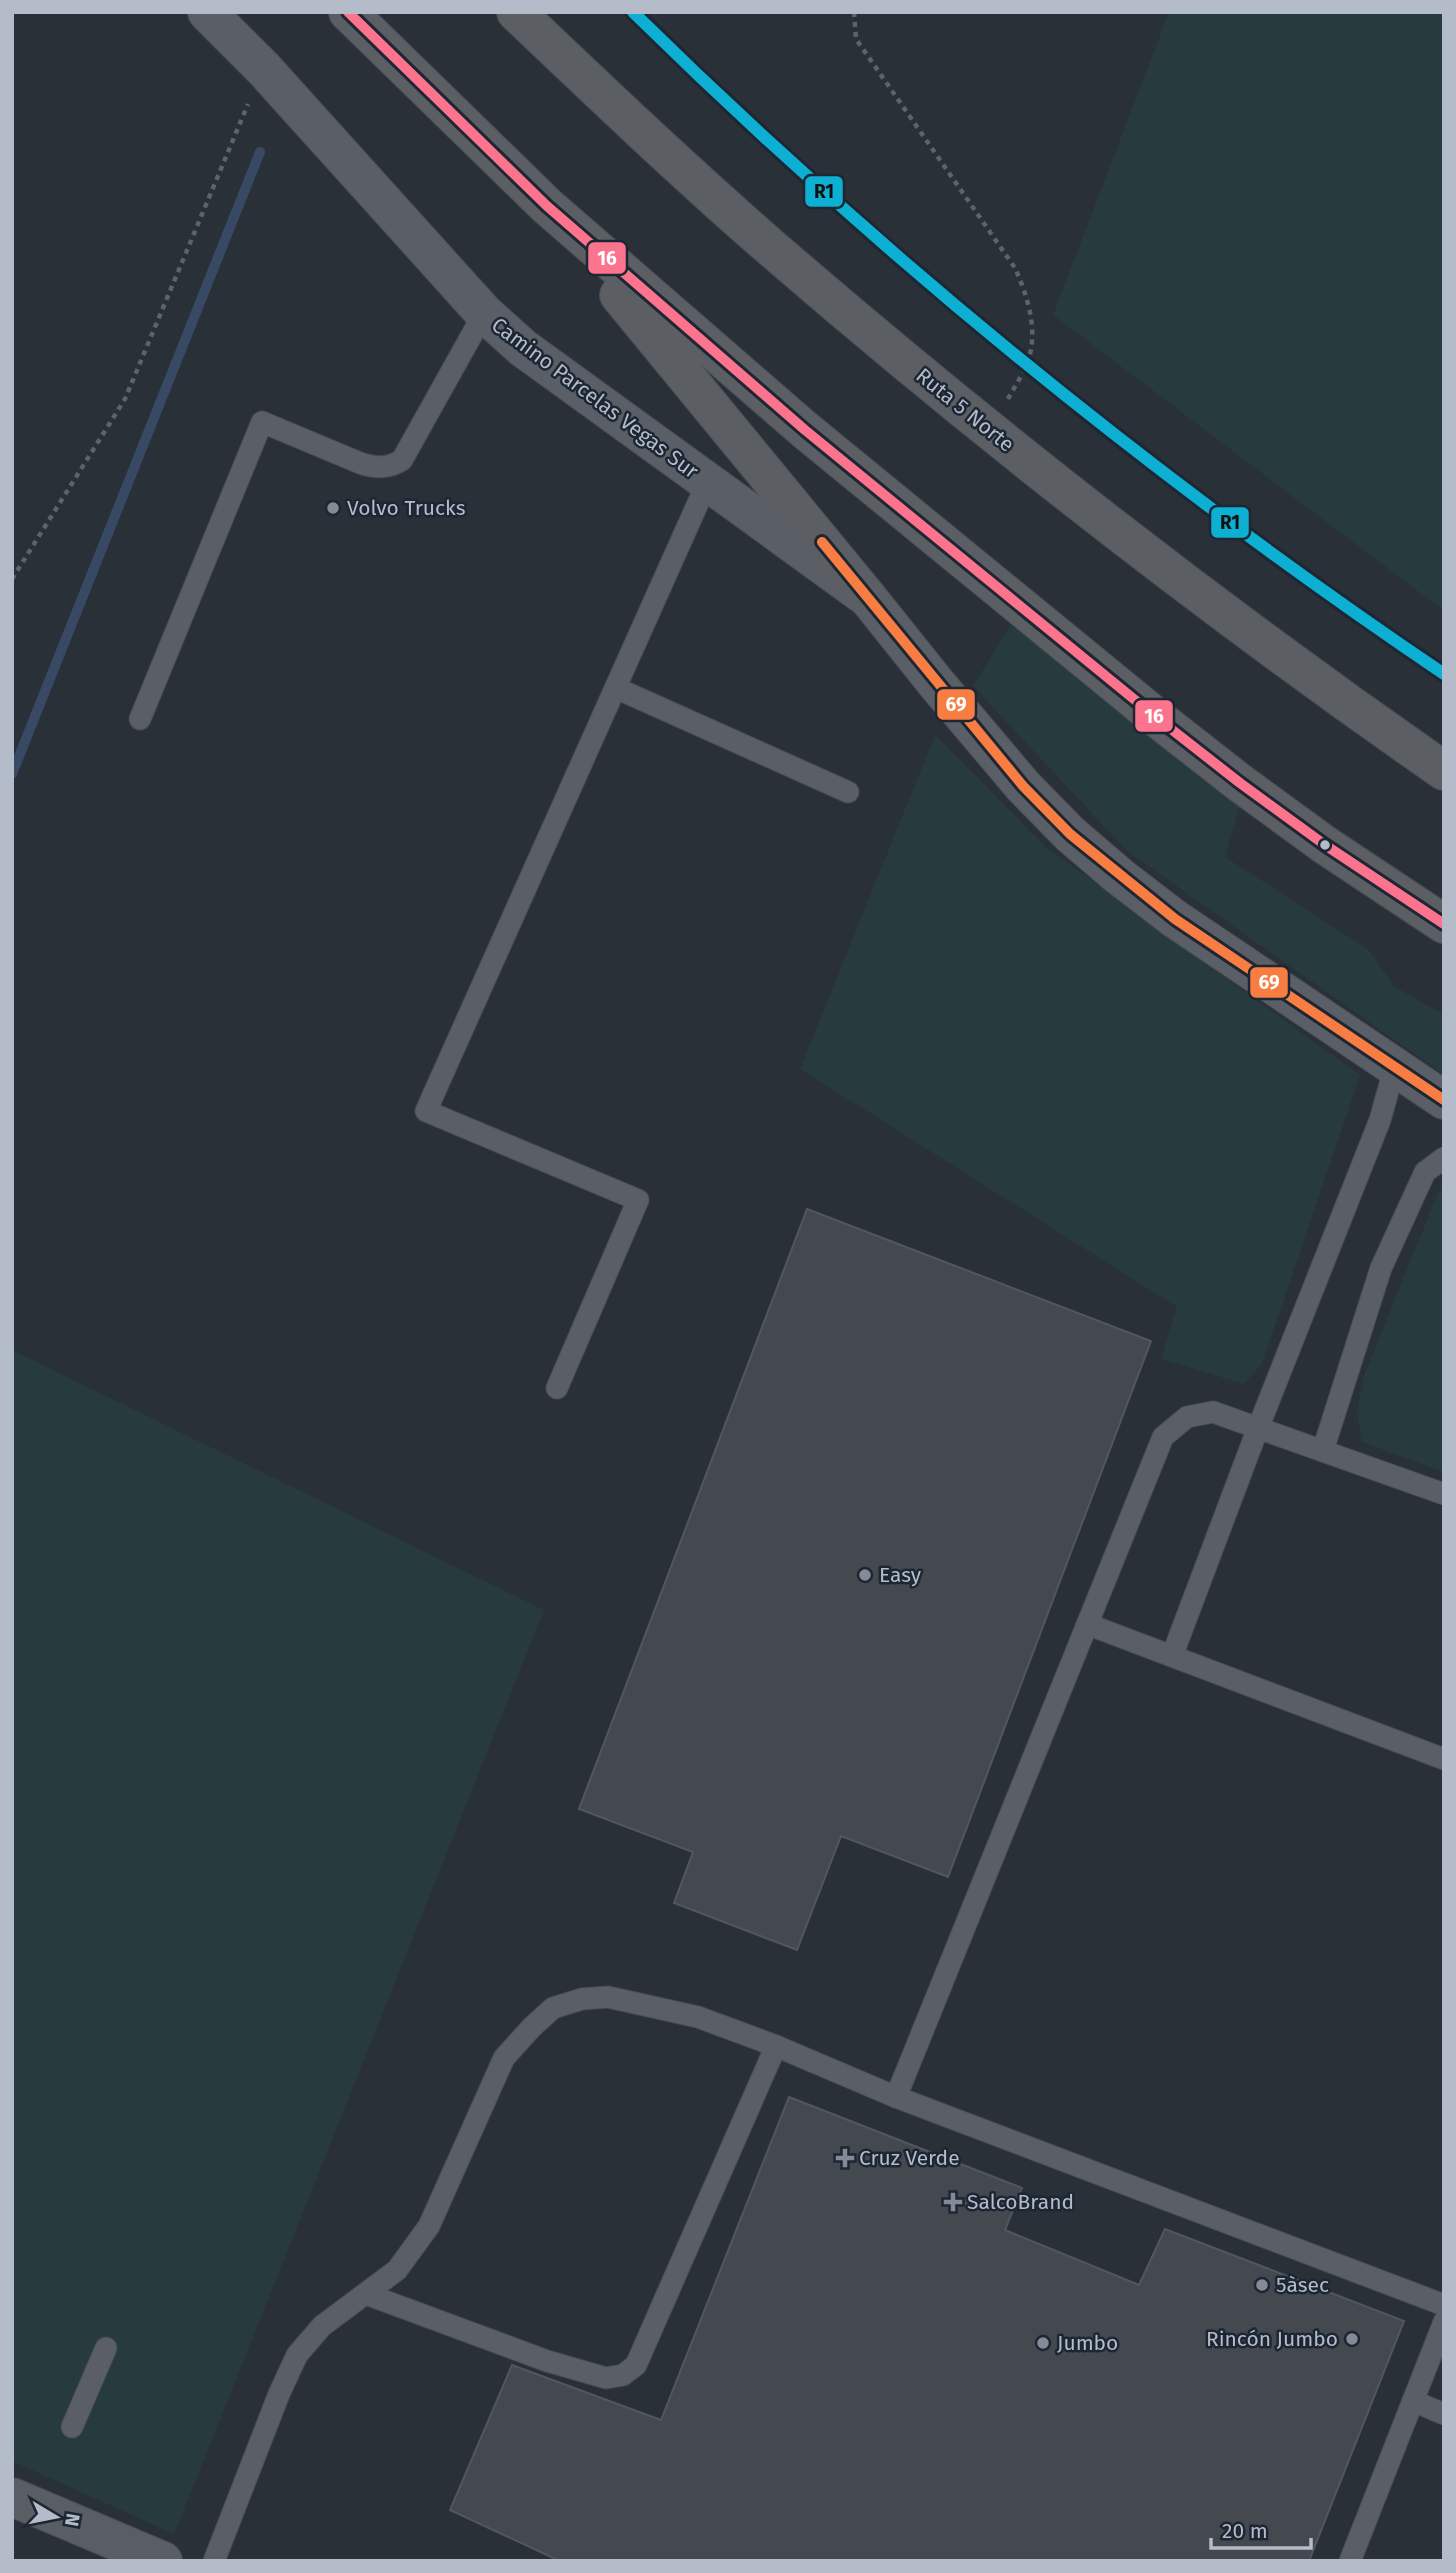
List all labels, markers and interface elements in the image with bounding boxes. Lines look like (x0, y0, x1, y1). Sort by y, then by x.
line badge: R1 (804, 175, 844, 208)
text: R1 (814, 180, 834, 203)
line badge: 16 (587, 241, 627, 275)
text: 16 (597, 247, 617, 270)
street label: Camino Parcelas Vegas Sur (486, 312, 704, 484)
street label: Ruta 5 Norte (911, 362, 1019, 458)
place label: Volvo Trucks (347, 495, 466, 521)
marker: Volvo Trucks (325, 500, 341, 516)
line badge: R1 (1210, 506, 1250, 539)
text: R1 (1220, 511, 1240, 534)
line badge: 69 (936, 688, 976, 721)
text: 69 (945, 693, 967, 716)
line badge: 16 (1134, 699, 1174, 733)
text: 16 (1144, 705, 1164, 728)
unlabelled marker (1318, 838, 1332, 852)
line badge: 69 (1249, 966, 1289, 999)
text: 69 (1258, 971, 1280, 994)
place label: Easy (879, 1562, 922, 1588)
marker: Easy (857, 1567, 873, 1583)
place label: Cruz Verde (859, 2145, 960, 2171)
marker: Cruz Verde (837, 2150, 853, 2166)
place label: SalcoBrand (967, 2189, 1074, 2215)
marker: SalcoBrand (945, 2194, 961, 2210)
place label: 5àsec (1276, 2272, 1329, 2298)
marker: 5àsec (1254, 2277, 1270, 2293)
place label: Rincón Jumbo (1206, 2326, 1338, 2352)
place label: Jumbo (1057, 2330, 1118, 2356)
marker: Rincón Jumbo (1344, 2331, 1360, 2347)
marker: Jumbo (1035, 2335, 1051, 2351)
north arrow (21, 2482, 91, 2552)
scale bar (1211, 2506, 1311, 2550)
text: N (60, 2512, 85, 2528)
text: 20 m (1222, 2518, 1268, 2544)

